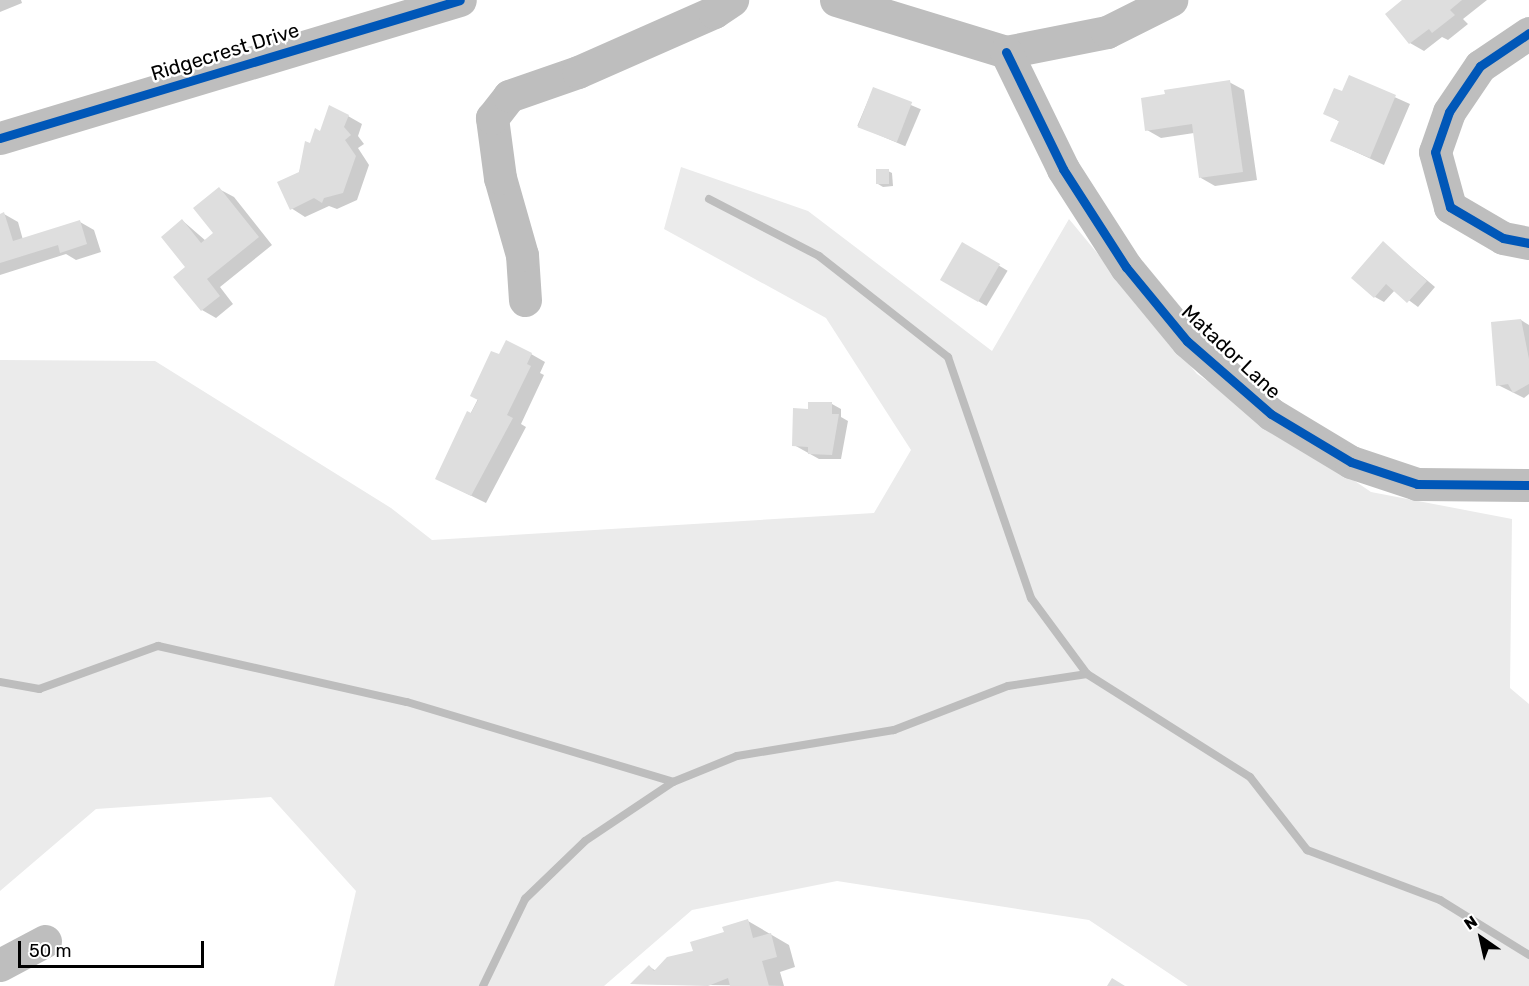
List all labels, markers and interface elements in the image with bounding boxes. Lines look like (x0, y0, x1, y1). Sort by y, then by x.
street label: Ridgecrest Drive (148, 18, 302, 86)
street label: Matador Lane (1176, 300, 1286, 404)
north arrow (1451, 908, 1511, 968)
text: N (1461, 912, 1481, 934)
scale bar (21, 929, 207, 967)
text: 50 m (29, 940, 72, 962)

